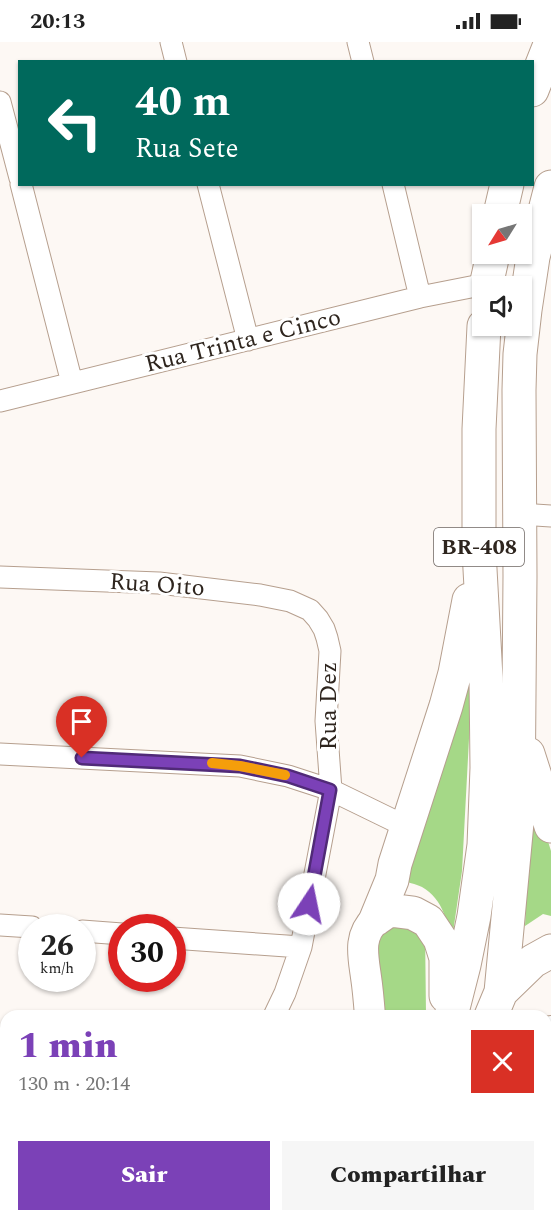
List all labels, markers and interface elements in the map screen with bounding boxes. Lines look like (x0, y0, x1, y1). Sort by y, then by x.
text: 20:13 (30, 5, 85, 38)
text: 40 m (135, 71, 230, 134)
icon: left (36, 84, 114, 162)
text: Rua Sete (135, 128, 239, 170)
north arrow (472, 204, 532, 264)
map controls (472, 204, 532, 336)
button: sound (472, 276, 532, 336)
street label: Rua Trinta e Cinco (141, 299, 345, 383)
road number: BR-408 (434, 528, 524, 566)
street label: Rua Oito (108, 564, 206, 606)
street label: Rua Dez (311, 662, 347, 750)
pin (56, 696, 107, 758)
icon: arrive (65, 705, 98, 738)
position arrow (277, 872, 341, 936)
speed limit sign: 30 (108, 914, 186, 992)
text: 26 (40, 923, 74, 969)
text: km/h (40, 957, 74, 980)
text: 1 min (18, 1019, 118, 1074)
button: close (471, 1030, 534, 1093)
text: 130 m · 20:14 (18, 1069, 130, 1099)
button: Sair (18, 1141, 270, 1210)
button: Compartilhar (282, 1141, 534, 1210)

